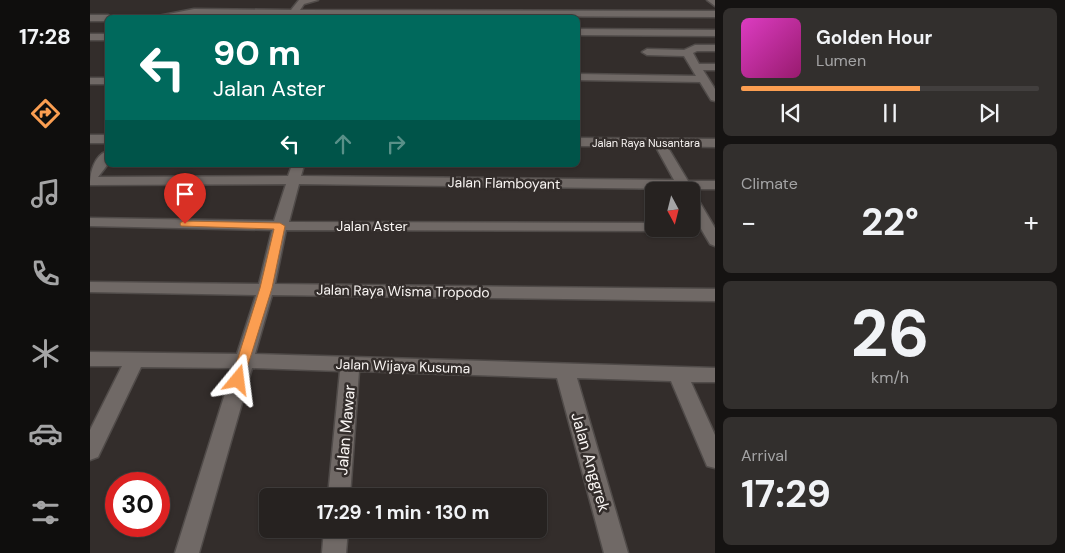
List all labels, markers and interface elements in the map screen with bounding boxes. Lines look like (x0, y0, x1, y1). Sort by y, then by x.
text: 17:28 (19, 22, 71, 51)
text: Golden Hour (816, 25, 932, 50)
text: 90 m (213, 30, 301, 76)
icon: left (130, 35, 195, 100)
text: Lumen (816, 50, 866, 71)
text: Jalan Aster (213, 74, 325, 103)
icon: directions (28, 96, 63, 131)
icon: previous (777, 99, 805, 127)
icon: pause (876, 99, 904, 127)
icon: next (975, 99, 1003, 127)
icon: left (276, 130, 304, 158)
icon: ahead (329, 130, 357, 158)
icon: right (382, 130, 410, 158)
street label: Jalan Raya Nusantara (592, 136, 700, 150)
pin (164, 173, 206, 224)
street label: Jalan Flamboyant (447, 173, 561, 193)
text: Climate (741, 173, 798, 194)
icon: music (28, 176, 63, 211)
icon: arrive (171, 180, 199, 208)
north arrow (645, 182, 700, 238)
map controls (645, 182, 700, 237)
text: 22° (861, 197, 919, 247)
text: − (741, 204, 756, 241)
text: + (1024, 204, 1039, 241)
street label: Jalan Aster (336, 217, 408, 235)
icon: phone (28, 256, 63, 291)
street label: Jalan Raya Wisma Tropodo (316, 280, 490, 302)
text: 26 (851, 292, 929, 376)
icon: climate (28, 336, 63, 371)
position arrow (211, 353, 263, 405)
street label: Jalan Wijaya Kusuma (335, 355, 471, 377)
text: km/h (871, 367, 909, 388)
street label: Jalan Mawar (331, 384, 360, 476)
street label: Jalan Anggrek (566, 410, 615, 514)
icon: car (28, 416, 63, 451)
text: Arrival (741, 445, 788, 466)
text: 17:29 (741, 469, 831, 519)
speed limit sign: 30 (105, 472, 170, 537)
icon: filters (28, 495, 63, 530)
text: 17:29 · 1 min · 130 m (317, 500, 489, 525)

